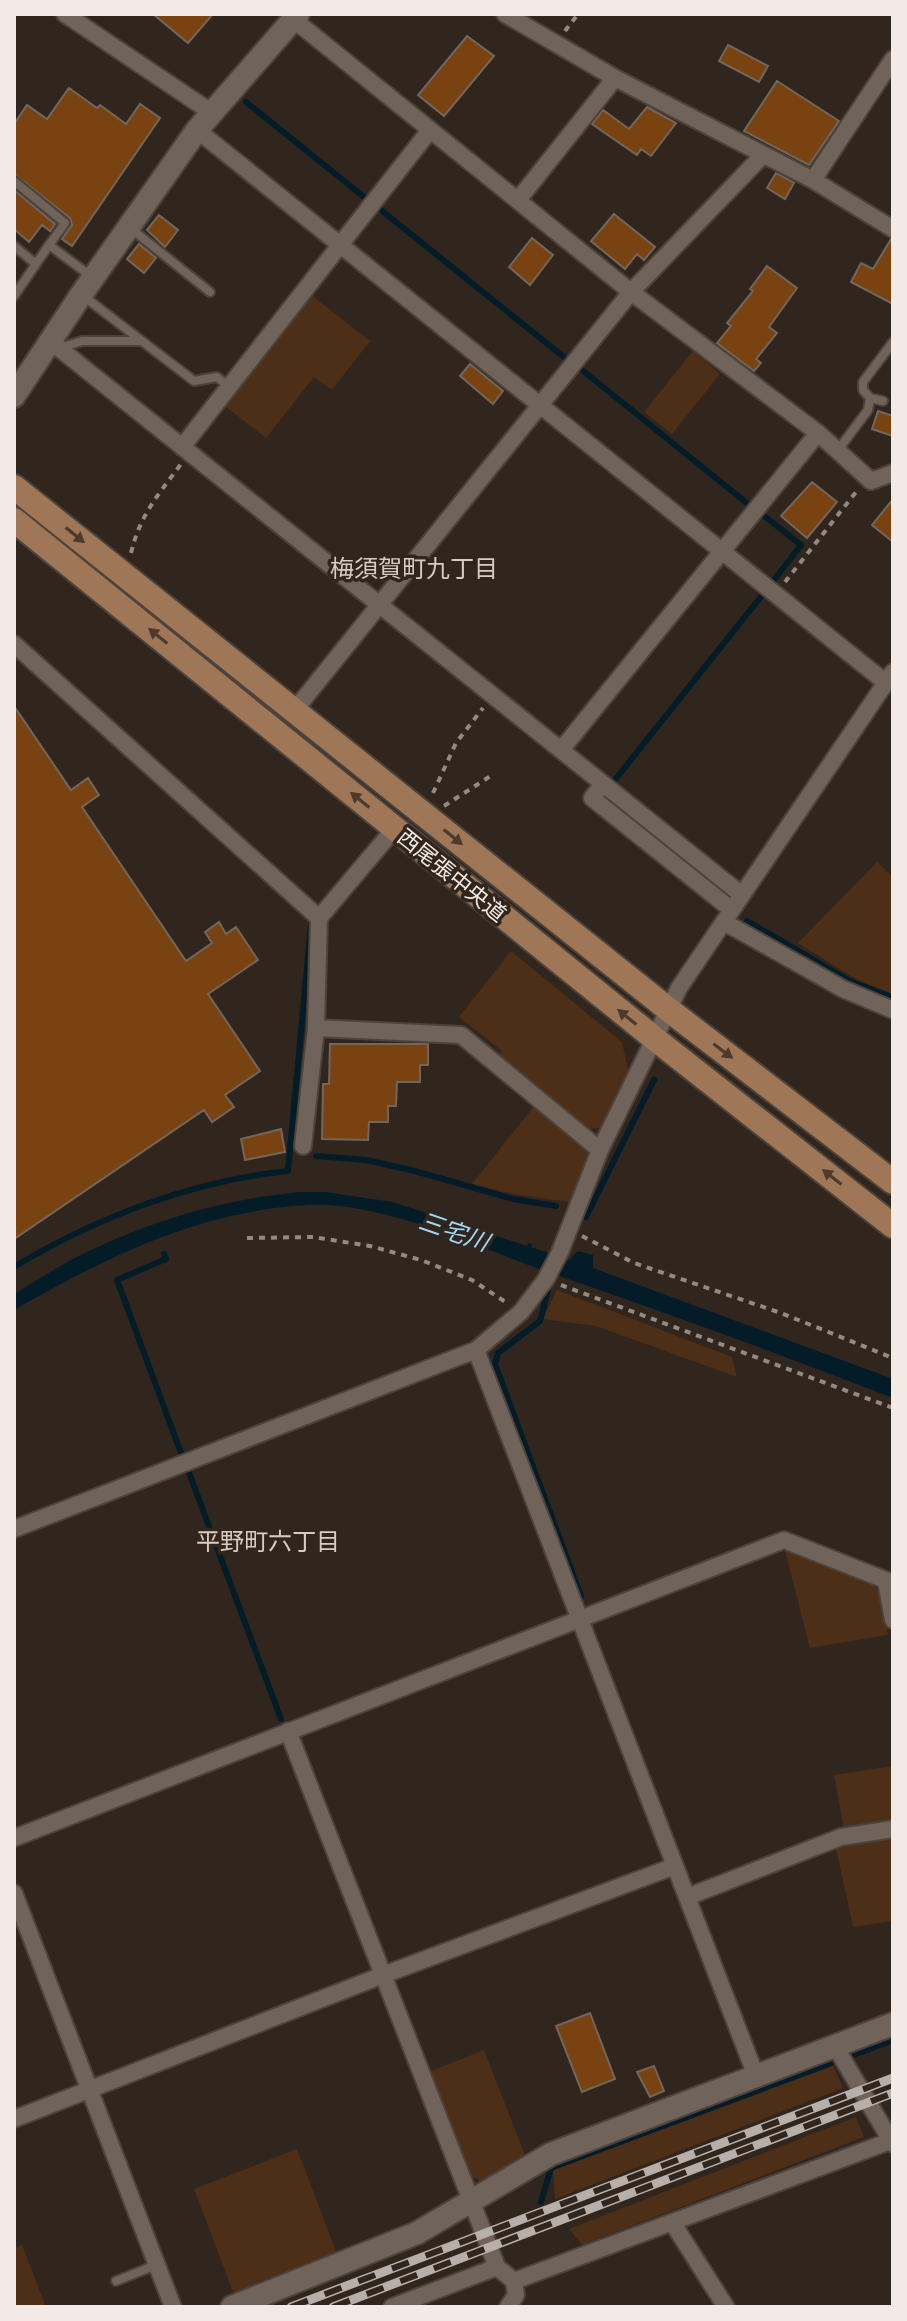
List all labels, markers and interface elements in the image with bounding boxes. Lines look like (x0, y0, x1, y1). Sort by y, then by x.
one-way arrow (65, 527, 85, 543)
district label: 梅須賀町九丁目 (330, 551, 498, 583)
one-way arrow (148, 629, 168, 645)
one-way arrow (350, 792, 370, 809)
street label: 西尾張中央道 (392, 821, 513, 927)
one-way arrow (443, 829, 463, 845)
one-way arrow (617, 1009, 637, 1025)
one-way arrow (713, 1042, 733, 1058)
one-way arrow (822, 1170, 842, 1186)
water label: 三宅川 (415, 1203, 497, 1258)
district label: 平野町六丁目 (196, 1524, 340, 1556)

